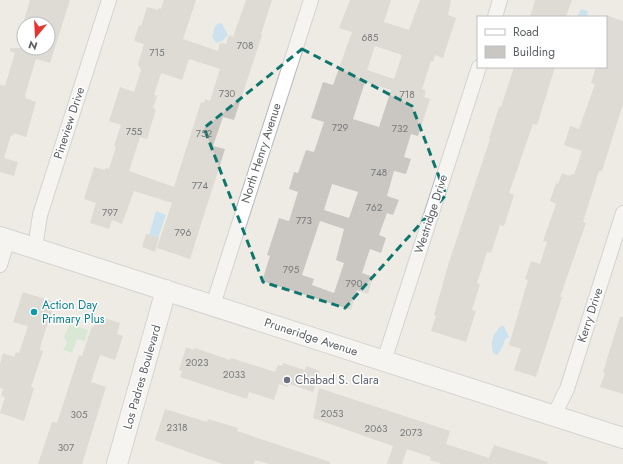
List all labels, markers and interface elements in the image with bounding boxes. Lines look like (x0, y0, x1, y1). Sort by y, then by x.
north arrow (16, 16, 56, 56)
legend (477, 16, 607, 68)
text: Road (513, 23, 539, 41)
house number: 685 (362, 30, 379, 45)
text: N (26, 37, 40, 54)
house number: 708 (237, 38, 253, 53)
text: Building (513, 43, 555, 61)
house number: 715 (149, 45, 165, 60)
street label: Pineview Drive (49, 85, 89, 161)
house number: 730 (219, 86, 235, 101)
house number: 718 (399, 87, 415, 102)
street label: North Henry Avenue (236, 101, 286, 205)
house number: 729 (332, 120, 349, 135)
house number: 732 (392, 121, 409, 136)
house number: 755 (126, 124, 143, 139)
house number: 752 (196, 126, 213, 141)
house number: 748 (371, 165, 387, 180)
street label: Westridge Drive (410, 172, 452, 256)
house number: 774 (192, 178, 208, 193)
house number: 762 (366, 200, 383, 215)
house number: 797 (102, 205, 119, 220)
house number: 773 (296, 213, 313, 228)
house number: 796 (175, 225, 192, 240)
house number: 795 (283, 262, 300, 277)
house number: 790 (345, 276, 363, 291)
street label: Kerry Drive (573, 285, 607, 345)
place label: Action Day Primary Plus (42, 296, 105, 328)
marker: Action Day Primary Plus (29, 307, 39, 317)
street label: Pruneridge Avenue (262, 313, 360, 361)
street label: Los Padres Boulevard (118, 323, 166, 431)
house number: 2023 (186, 355, 209, 370)
house number: 2033 (223, 367, 246, 382)
place label: Chabad S. Clara (295, 371, 379, 389)
marker: Chabad S. Clara (282, 375, 292, 385)
house number: 2053 (321, 406, 344, 421)
house number: 305 (70, 407, 88, 422)
house number: 2318 (166, 420, 188, 435)
house number: 2063 (365, 421, 388, 436)
house number: 2073 (400, 425, 423, 440)
house number: 307 (58, 440, 75, 455)

